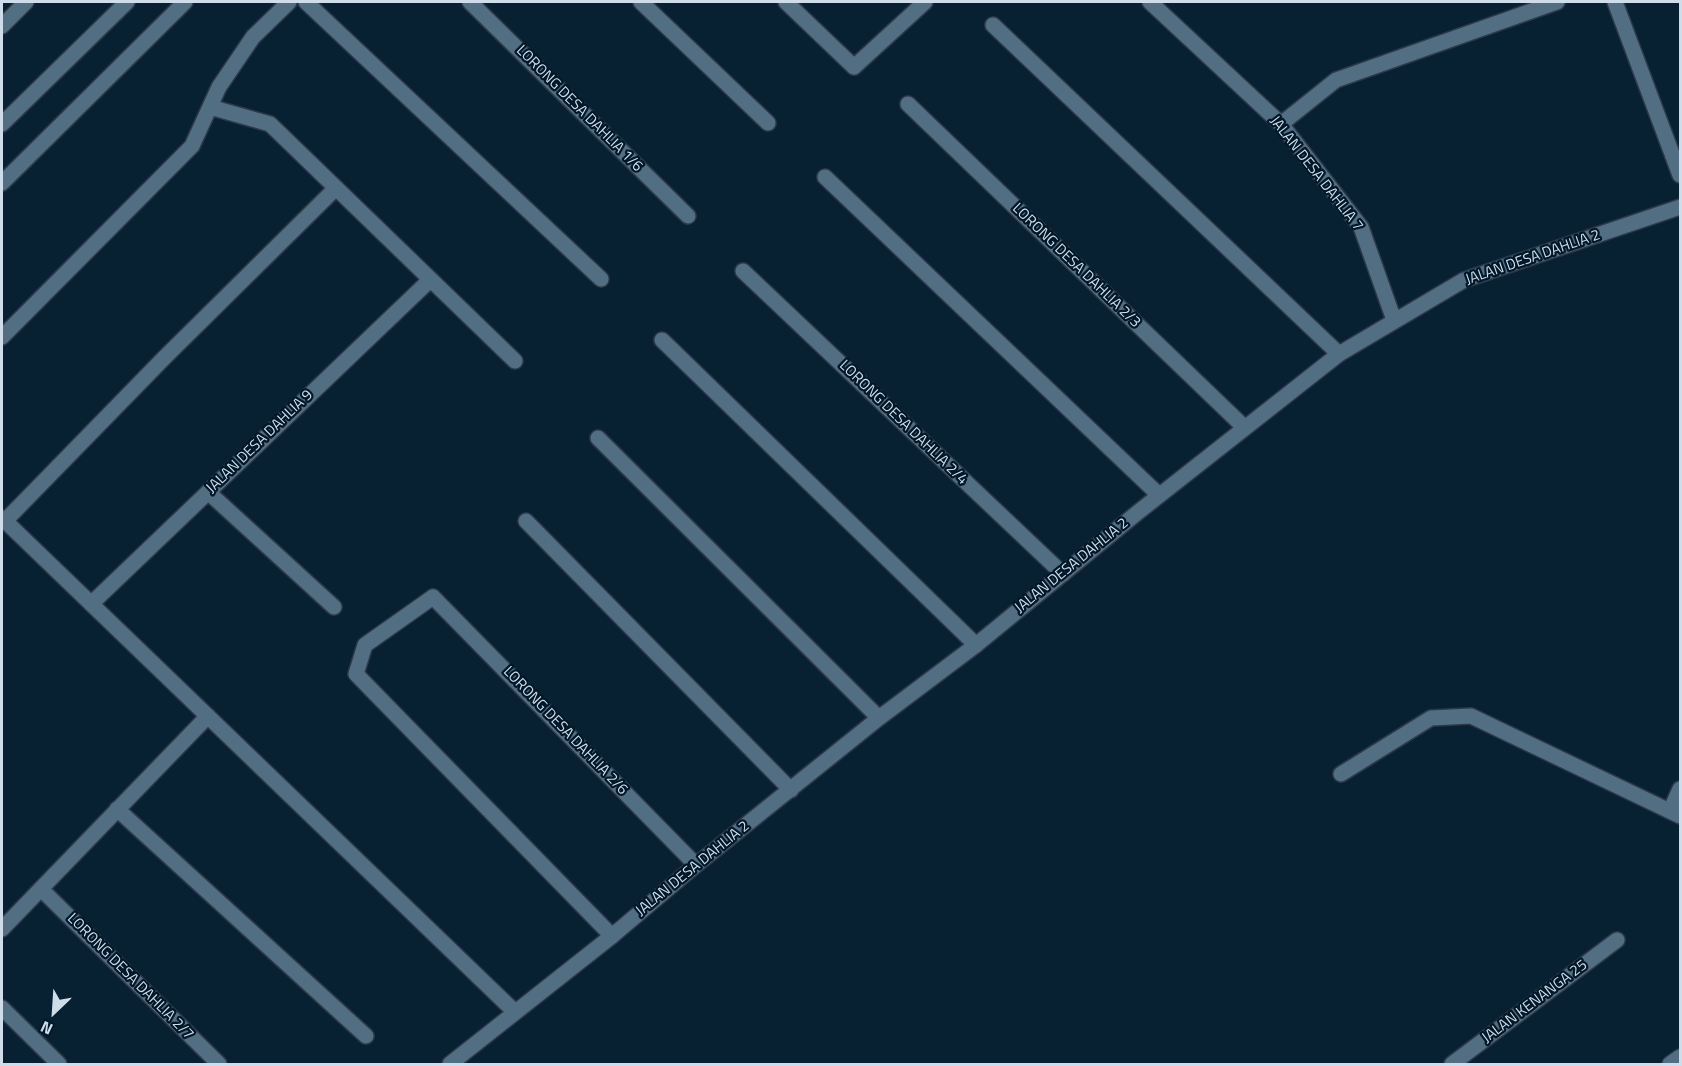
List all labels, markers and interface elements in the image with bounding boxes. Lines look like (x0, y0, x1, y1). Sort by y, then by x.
street label: LORONG DESA DAHLIA 1/6 (512, 42, 646, 176)
street label: JALAN DESA DAHLIA 7 (1265, 113, 1367, 235)
street label: LORONG DESA DAHLIA 2/3 (1008, 200, 1144, 332)
street label: JALAN DESA DAHLIA 2 (1463, 227, 1603, 289)
street label: LORONG DESA DAHLIA 2/4 (835, 357, 971, 489)
street label: JALAN DESA DAHLIA 9 (203, 387, 317, 497)
street label: JALAN DESA DAHLIA 2 (1012, 515, 1132, 617)
street label: LORONG DESA DAHLIA 2/6 (499, 663, 631, 799)
street label: JALAN DESA DAHLIA 2 (633, 818, 753, 920)
street label: LORONG DESA DAHLIA 2/7 (63, 910, 197, 1044)
street label: JALAN KENANGA 25 (1479, 957, 1591, 1047)
north arrow (24, 982, 84, 1042)
text: N (36, 1015, 56, 1042)

